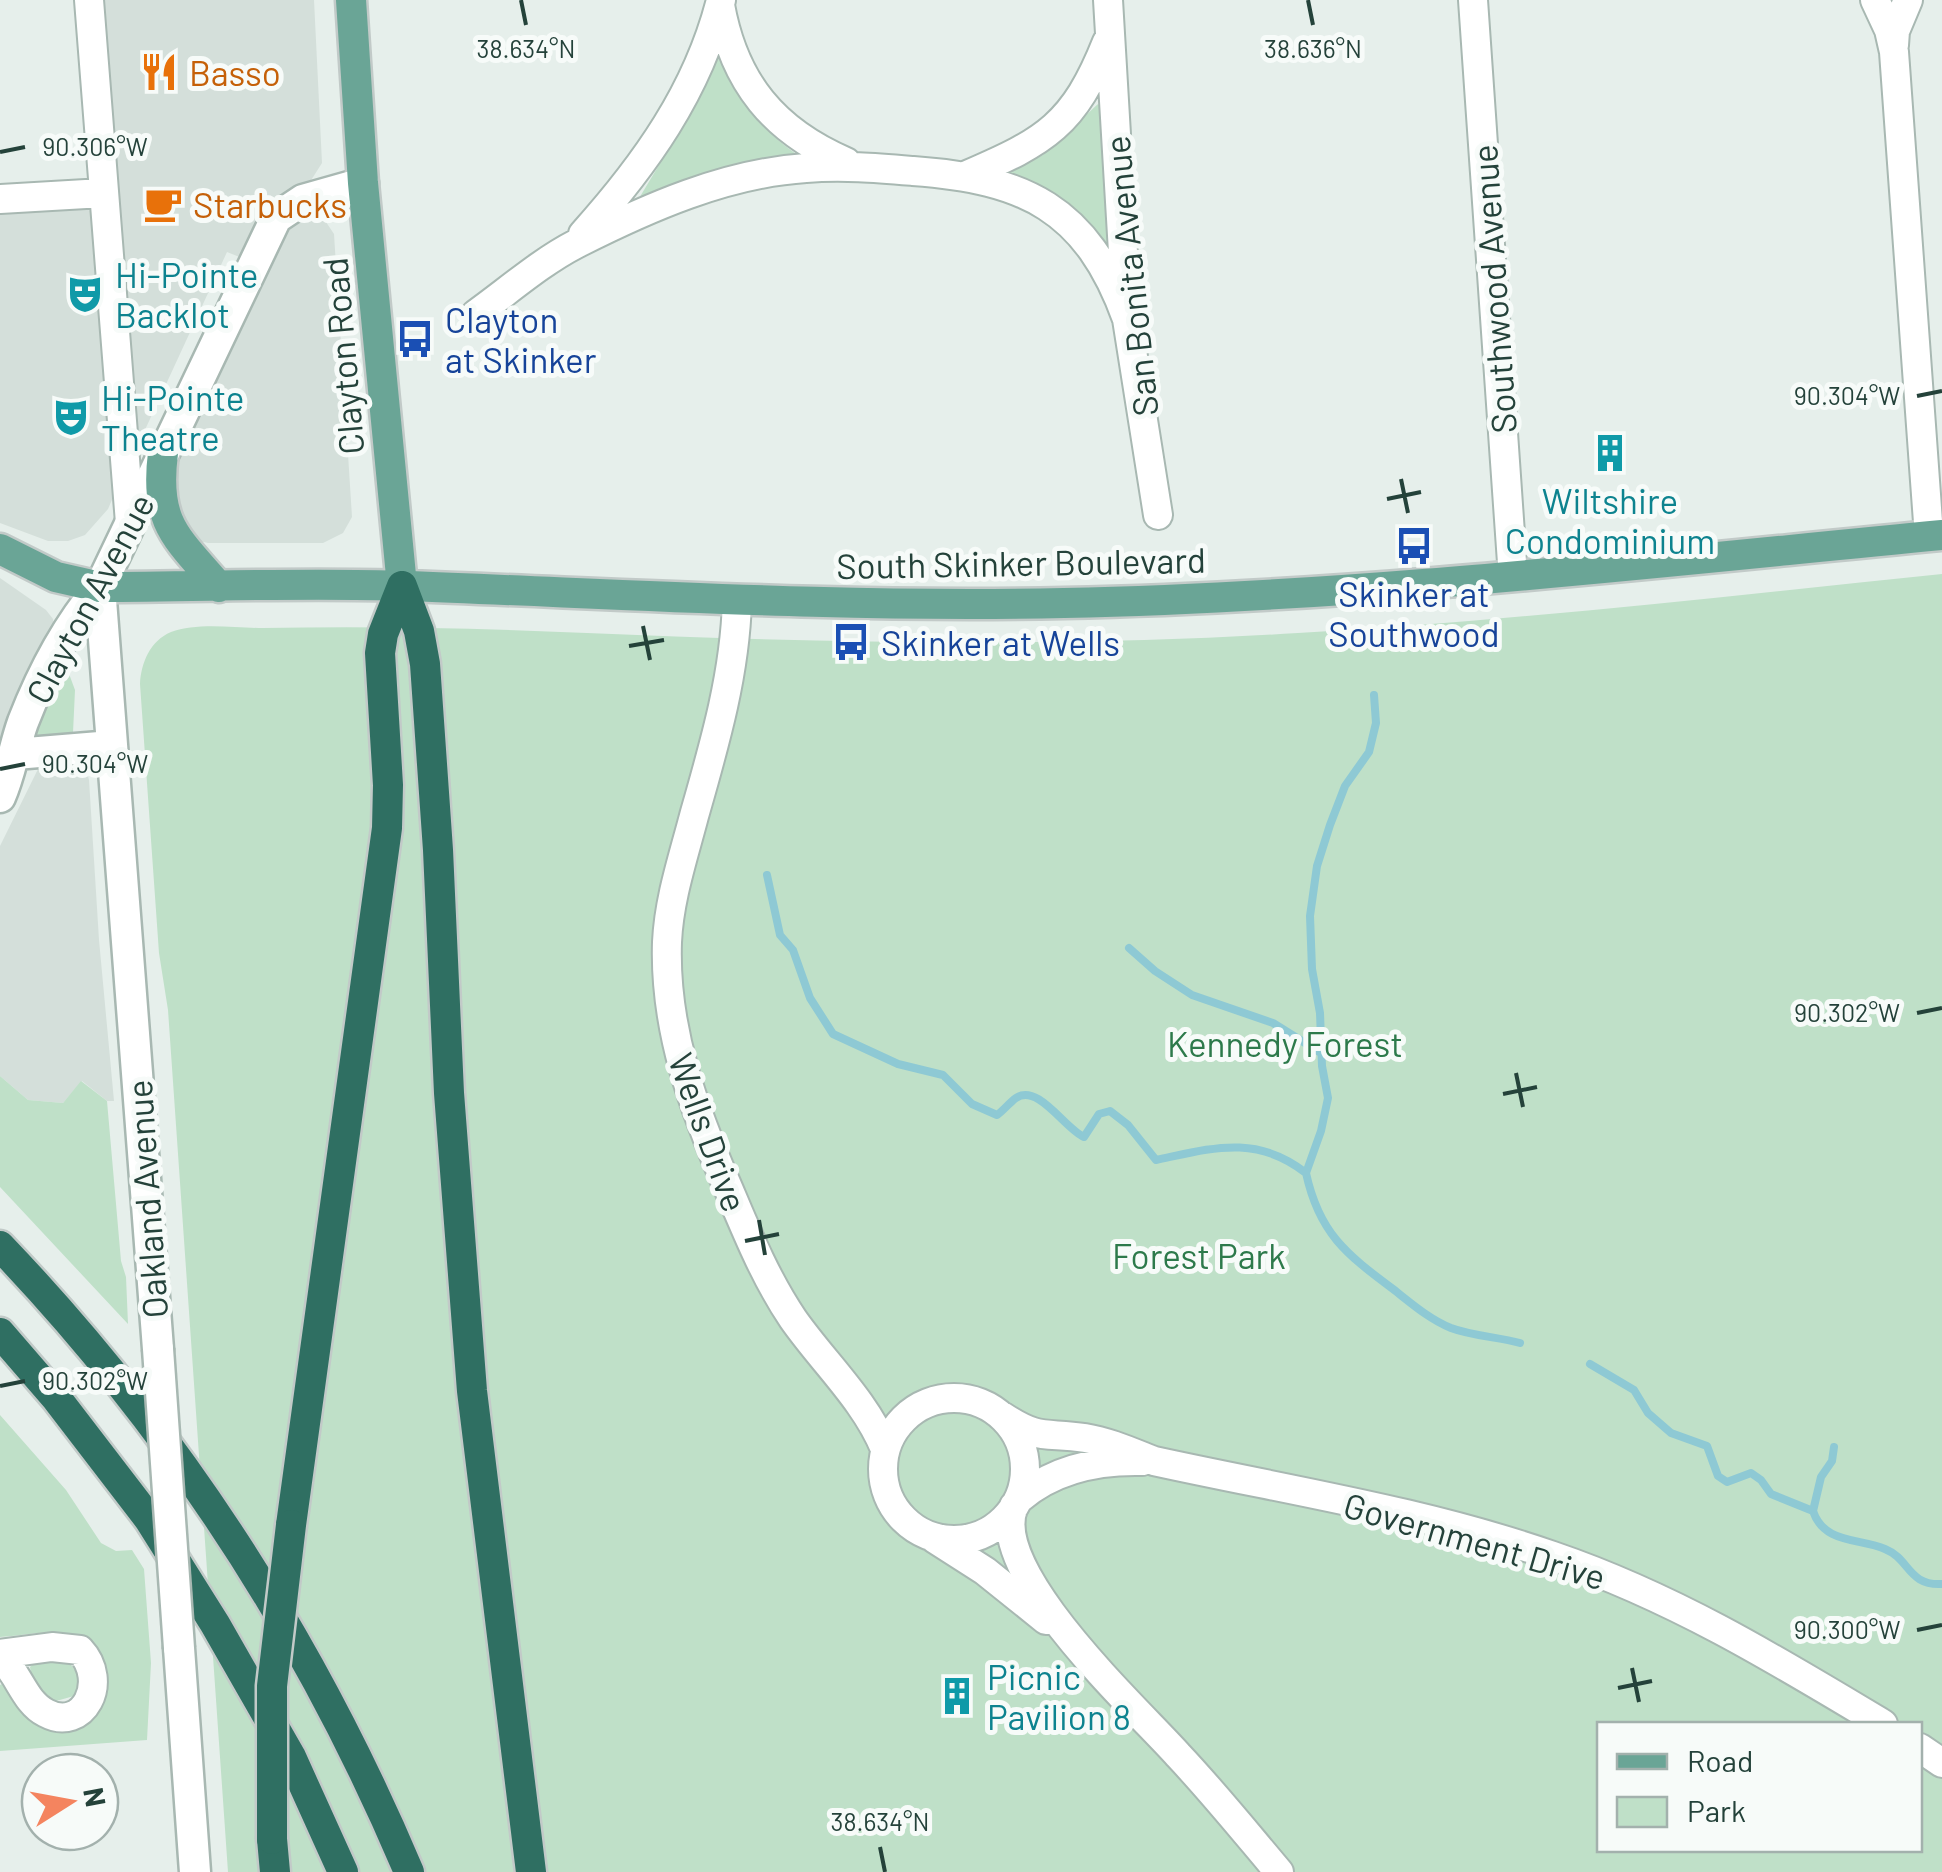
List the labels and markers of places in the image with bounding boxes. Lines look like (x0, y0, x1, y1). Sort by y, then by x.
restaurant icon: Basso (138, 51, 180, 93)
place label: Basso (189, 51, 281, 93)
cafe icon: Starbucks (142, 183, 184, 225)
place label: Starbucks (193, 183, 347, 225)
place label: Hi-Pointe Backlot (115, 253, 258, 335)
theatre icon: Hi-Pointe Backlot (64, 273, 106, 315)
place label: Clayton at Skinker (445, 298, 597, 380)
bus stop icon: Clayton at Skinker (394, 318, 436, 360)
place label: Hi-Pointe Theatre (101, 376, 244, 458)
theatre icon: Hi-Pointe Theatre (50, 396, 92, 438)
building icon: Wiltshire Condominium (1589, 432, 1631, 474)
place label: Wiltshire Condominium (1505, 479, 1715, 561)
bus stop icon: Skinker at Southwood (1393, 525, 1435, 567)
place label: Skinker at Southwood (1328, 572, 1500, 654)
bus stop icon: Skinker at Wells (830, 621, 872, 663)
place label: Skinker at Wells (881, 621, 1120, 663)
place label: Picnic Pavilion 8 (987, 1655, 1131, 1737)
building icon: Picnic Pavilion 8 (936, 1675, 978, 1717)

